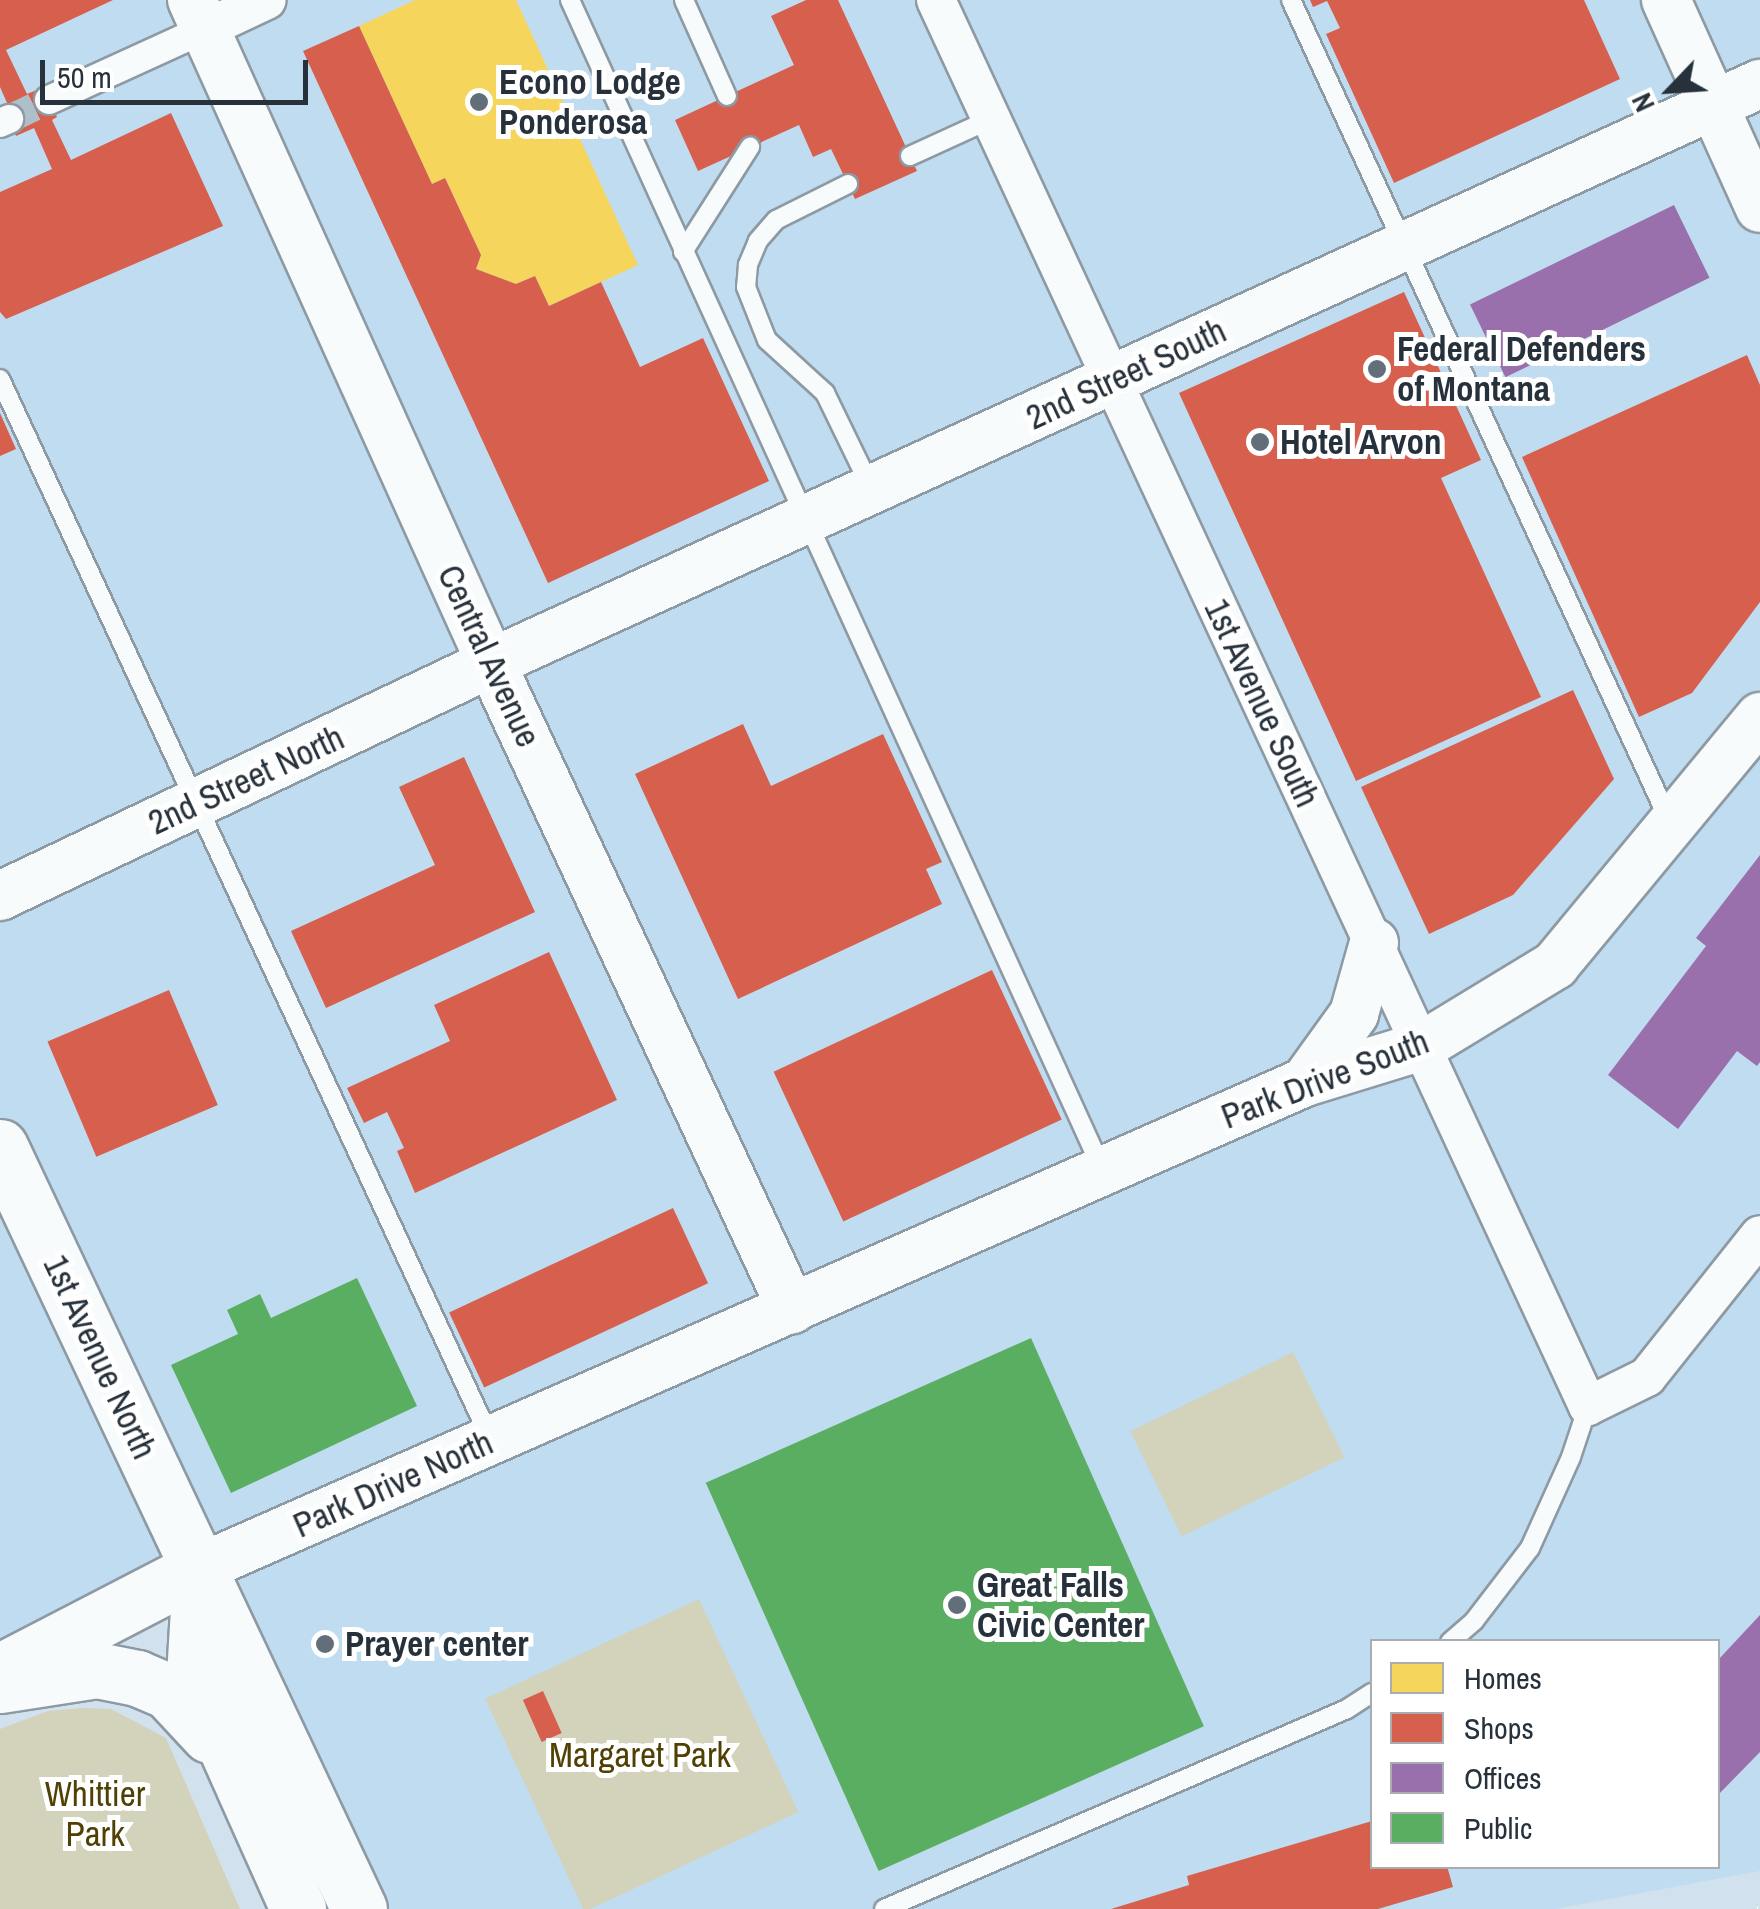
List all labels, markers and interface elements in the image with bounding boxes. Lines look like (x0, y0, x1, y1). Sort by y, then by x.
scale bar (45, 40, 312, 102)
north arrow (1620, 40, 1720, 140)
text: 50 m (57, 57, 112, 97)
place label: Econo Lodge Ponderosa (499, 61, 681, 143)
text: N (1622, 87, 1664, 118)
marker: Econo Lodge Ponderosa (468, 91, 490, 113)
street label: 2nd Street South (1020, 309, 1232, 439)
place label: Federal Defenders of Montana (1397, 328, 1646, 410)
marker: Federal Defenders of Montana (1366, 358, 1388, 380)
place label: Hotel Arvon (1280, 421, 1443, 463)
marker: Hotel Arvon (1249, 431, 1271, 453)
street label: Central Avenue (428, 558, 550, 754)
street label: 1st Avenue South (1195, 592, 1329, 814)
street label: 2nd Street North (142, 716, 350, 844)
street label: Park Drive South (1215, 1020, 1435, 1138)
street label: 1st Avenue North (34, 1248, 166, 1466)
street label: Park Drive North (287, 1421, 499, 1547)
place label: Great Falls Civic Center (977, 1564, 1144, 1646)
marker: Great Falls Civic Center (946, 1594, 968, 1616)
place label: Prayer center (345, 1623, 528, 1665)
marker: Prayer center (314, 1633, 336, 1655)
legend (1370, 1639, 1720, 1869)
text: Homes (1464, 1658, 1542, 1698)
text: Shops (1464, 1708, 1534, 1748)
park label: Margaret Park (549, 1734, 731, 1776)
text: Offices (1464, 1758, 1542, 1798)
park label: Whittier Park (45, 1773, 145, 1855)
text: Public (1464, 1808, 1532, 1848)

